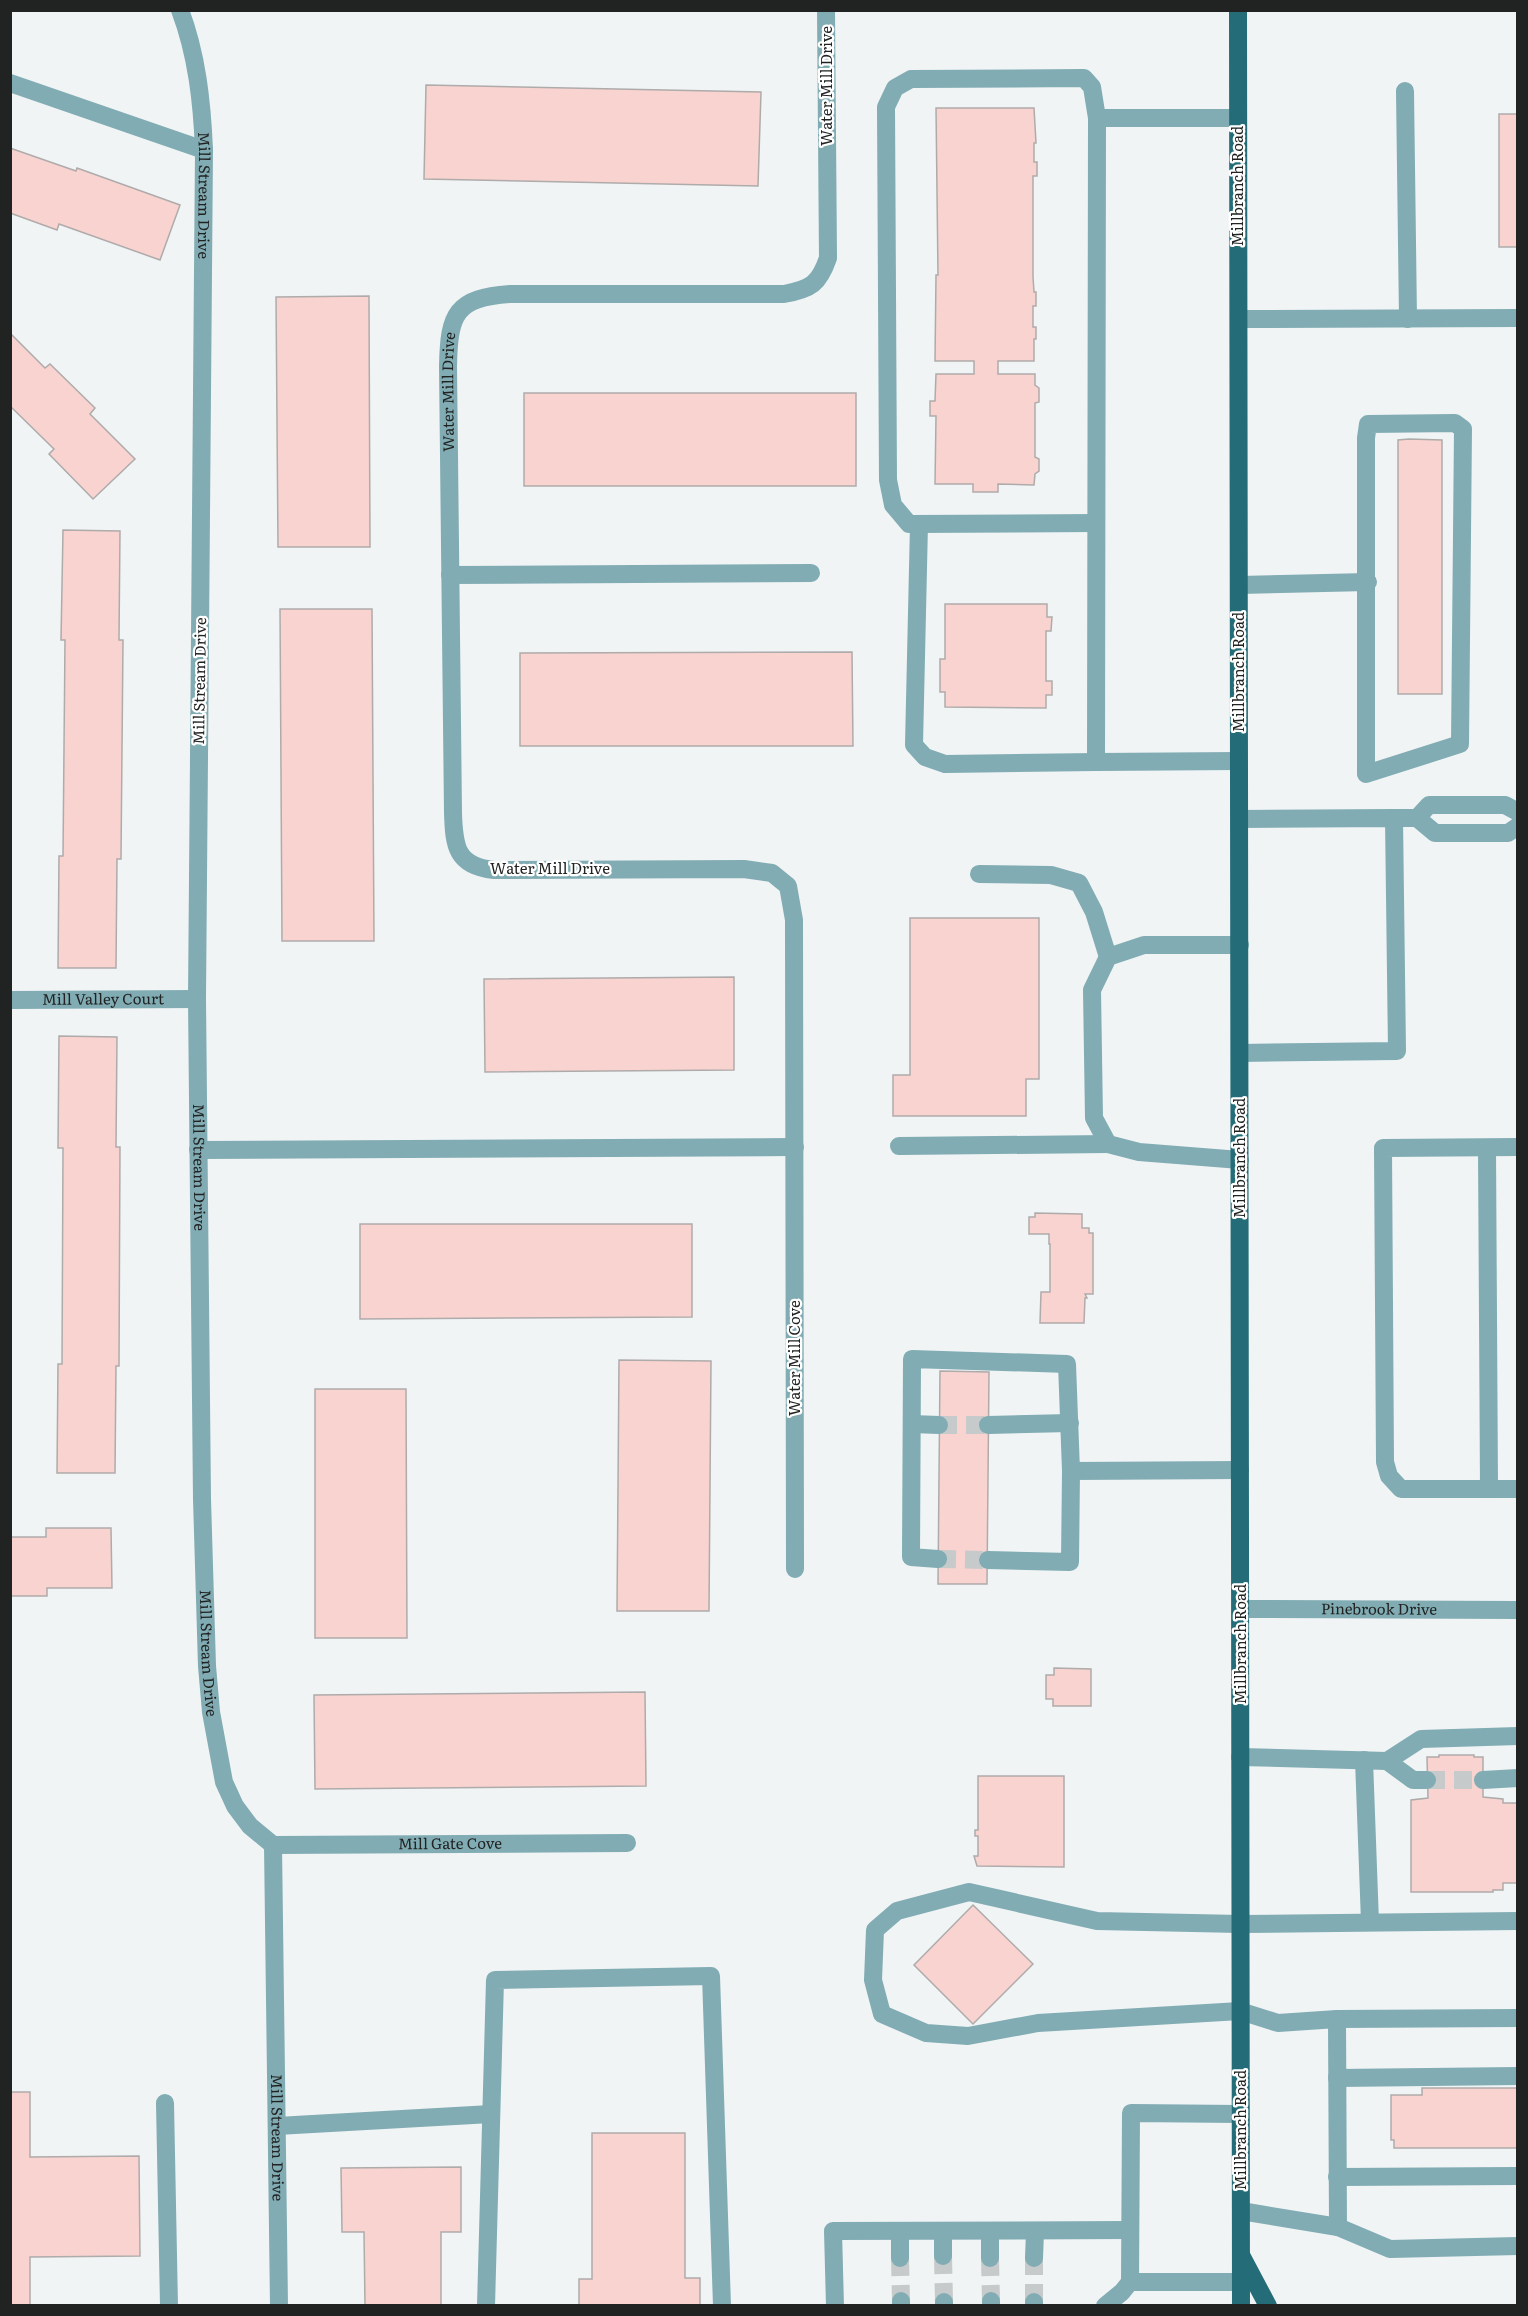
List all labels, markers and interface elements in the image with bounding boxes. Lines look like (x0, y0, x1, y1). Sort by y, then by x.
street label: Water Mill Drive (814, 26, 837, 146)
street label: Millbranch Road (1225, 126, 1248, 246)
street label: Mill Stream Drive (193, 131, 217, 259)
street label: Water Mill Drive (435, 330, 461, 452)
street label: Millbranch Road (1226, 612, 1249, 732)
street label: Mill Stream Drive (186, 617, 211, 745)
street label: Water Mill Drive (490, 856, 610, 879)
street label: Mill Valley Court (42, 986, 164, 1010)
street label: Millbranch Road (1227, 1098, 1250, 1218)
street label: Mill Stream Drive (188, 1104, 212, 1231)
street label: Water Mill Cove (782, 1300, 805, 1416)
street label: Millbranch Road (1228, 1584, 1251, 1704)
street label: Mill Stream Drive (195, 1589, 225, 1719)
street label: Pinebrook Drive (1321, 1596, 1437, 1620)
street label: Mill Gate Cove (398, 1831, 502, 1854)
street label: Millbranch Road (1228, 2070, 1251, 2190)
street label: Mill Stream Drive (266, 2074, 291, 2202)

